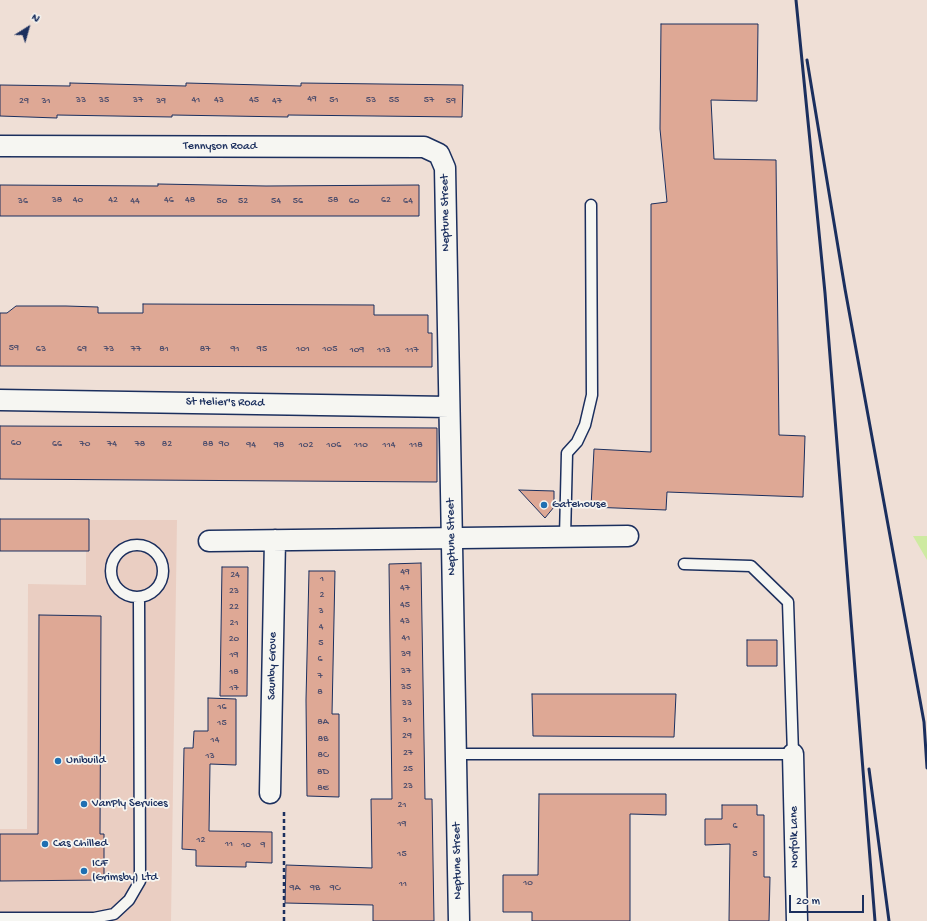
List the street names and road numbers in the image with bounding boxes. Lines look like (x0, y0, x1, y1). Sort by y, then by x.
street label: Tennyson Road (183, 140, 257, 154)
street label: Neptune Street (438, 174, 454, 252)
street label: St Helier's Road (186, 395, 264, 411)
street label: Neptune Street (444, 498, 460, 576)
street label: Saunby Grove (265, 632, 281, 700)
street label: Norfolk Lane (787, 806, 803, 868)
street label: Neptune Street (450, 822, 466, 900)

